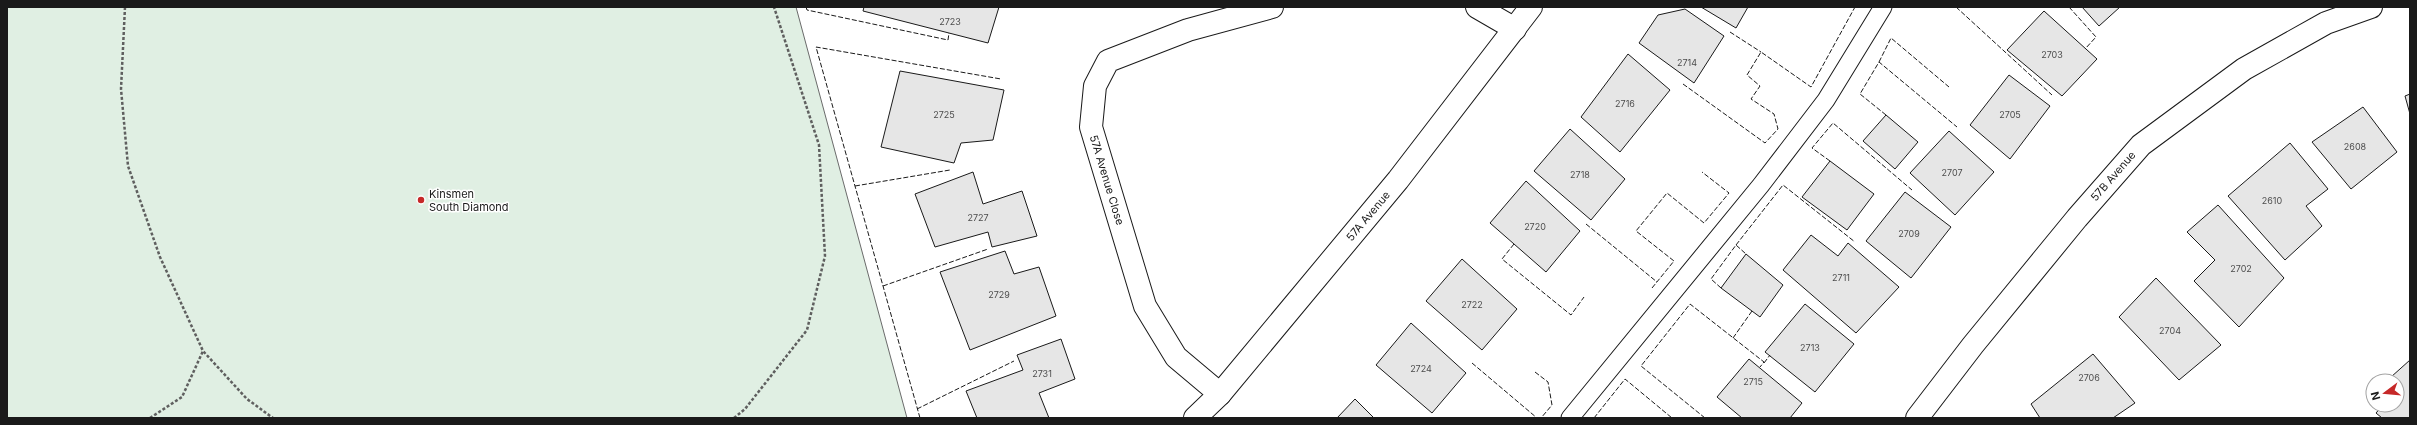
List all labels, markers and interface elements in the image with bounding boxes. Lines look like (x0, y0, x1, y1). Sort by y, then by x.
house number: 2723 (939, 16, 961, 27)
house number: 2703 (2041, 49, 2063, 60)
house number: 2714 (1677, 57, 1697, 68)
house number: 2716 (1615, 98, 1635, 109)
house number: 2725 (933, 109, 955, 120)
house number: 2705 (1999, 109, 2021, 120)
street label: 57A Avenue Close (1087, 133, 1127, 227)
house number: 2608 (2344, 141, 2367, 152)
street label: 57B Avenue (2087, 148, 2139, 204)
house number: 2707 (1941, 167, 1963, 178)
house number: 2718 (1570, 169, 1590, 180)
place label: Kinsmen South Diamond (429, 187, 509, 214)
street label: 57A Avenue (1343, 188, 1393, 244)
marker: Kinsmen South Diamond (416, 195, 426, 205)
house number: 2610 (2262, 195, 2283, 206)
house number: 2727 (967, 212, 989, 223)
house number: 2720 (1524, 221, 1546, 232)
house number: 2709 (1898, 228, 1920, 239)
house number: 2702 (2230, 263, 2252, 274)
house number: 2711 (1832, 272, 1850, 283)
house number: 2729 (988, 289, 1010, 300)
house number: 2722 (1461, 299, 1483, 310)
house number: 2704 (2159, 325, 2181, 336)
house number: 2713 (1800, 342, 1820, 353)
house number: 2724 (1410, 363, 1432, 374)
house number: 2731 (1032, 368, 1052, 379)
house number: 2706 (2078, 372, 2100, 383)
north arrow (2365, 373, 2405, 413)
house number: 2715 (1743, 376, 1763, 387)
text: N (2368, 390, 2383, 402)

